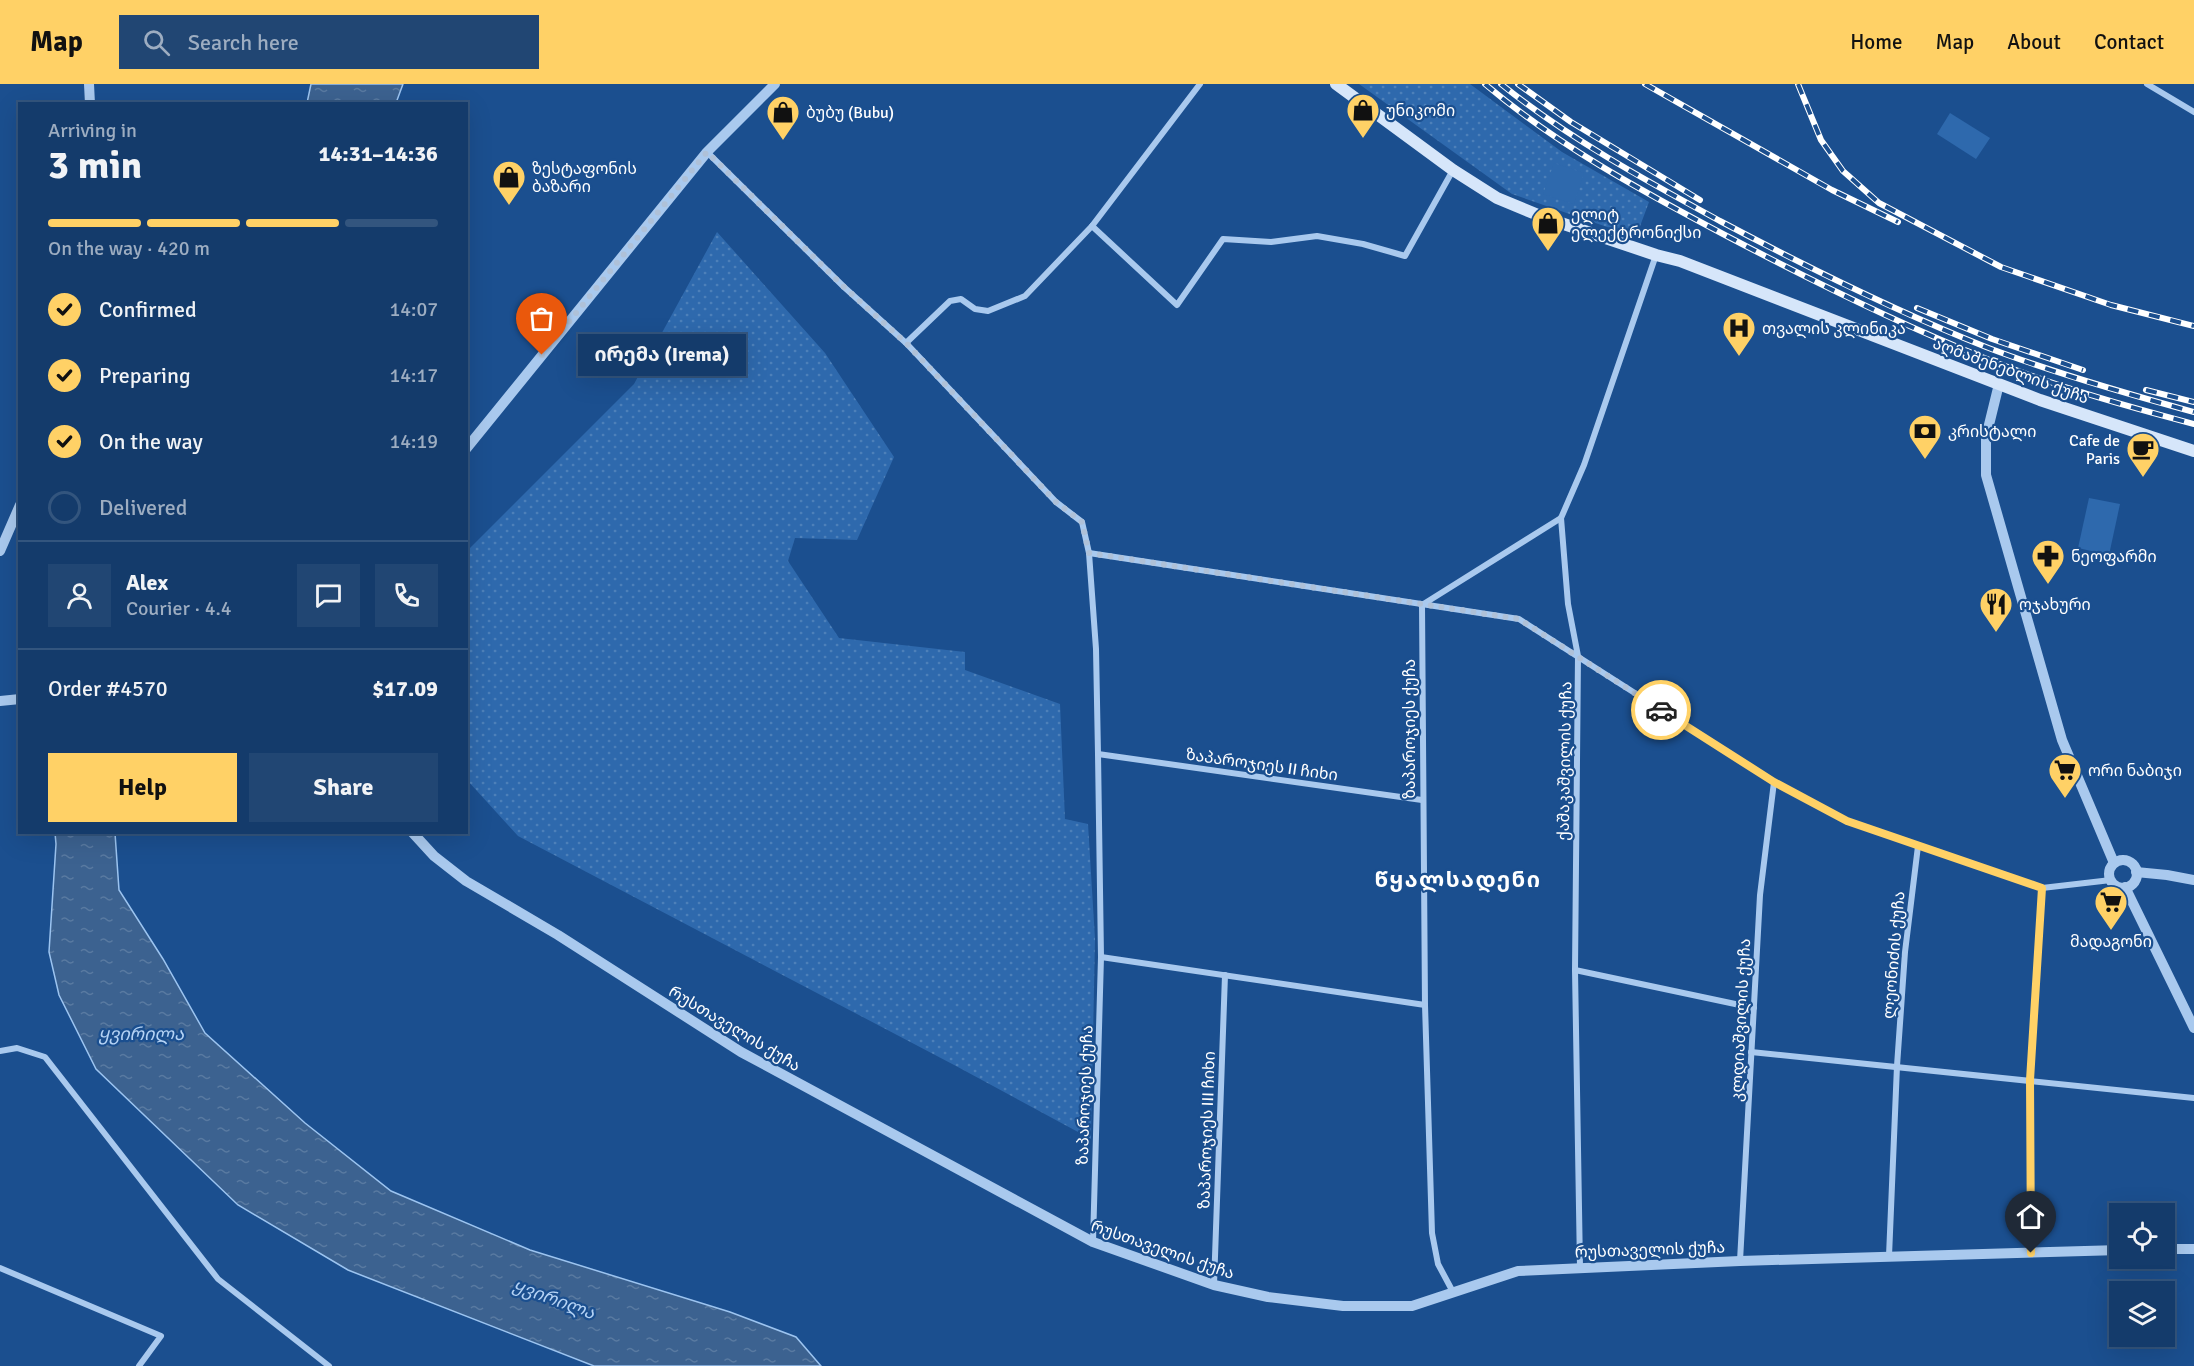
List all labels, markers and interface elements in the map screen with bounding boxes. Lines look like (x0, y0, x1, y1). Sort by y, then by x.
search box (119, 15, 539, 69)
text: Map (30, 25, 83, 59)
icon: search (140, 26, 173, 59)
text: Search here (188, 29, 299, 56)
text: Home (1850, 29, 1903, 55)
text: Map (1936, 29, 1974, 55)
text: About (2007, 29, 2061, 55)
text: Contact (2094, 29, 2164, 55)
shop icon: უნიკომი (1345, 92, 1381, 139)
shop icon: ბუბუ (Bubu) (765, 94, 801, 141)
place label: უნიკომი (1386, 101, 1455, 121)
place label: ბუბუ (Bubu) (806, 103, 894, 123)
text: Arriving in (48, 118, 137, 143)
text: 14:31–14:36 (319, 140, 438, 167)
text: 3 min (48, 141, 142, 189)
shop icon: ზესტაფონის ბაზარი (491, 159, 527, 206)
place label: ზესტაფონის ბაზარი (532, 159, 637, 197)
shop icon: ელიტ ელექტრონიქსი (1530, 205, 1566, 252)
place label: ელიტ ელექტრონიქსი (1571, 205, 1701, 243)
text: On the way · 420 m (48, 236, 210, 261)
icon: check (48, 293, 81, 326)
pin (516, 293, 567, 355)
text: Confirmed (99, 296, 197, 323)
text: 14:07 (389, 297, 438, 322)
icon: bag (525, 302, 558, 335)
hospital icon: თვალის კლინიკა (1721, 310, 1757, 357)
place label: თვალის კლინიკა (1762, 319, 1906, 339)
street label: აღმაშენებლის ქუჩა (1930, 333, 2091, 408)
callout: ირემა (Irema) (578, 334, 746, 376)
text: ირემა (Irema) (595, 342, 729, 367)
icon: check (48, 359, 81, 392)
text: Preparing (99, 362, 191, 389)
text: 14:17 (389, 363, 438, 388)
bank icon: კრისტალი (1907, 413, 1943, 460)
place label: კრისტალი (1948, 422, 2036, 442)
icon: check (48, 425, 81, 458)
text: On the way (99, 428, 203, 455)
text: 14:19 (389, 429, 438, 454)
place label: Cafe de Paris (2069, 431, 2120, 469)
cafe icon: Cafe de Paris (2125, 431, 2161, 478)
text: Delivered (99, 494, 187, 521)
pharmacy icon: ნეოფარმი (2030, 538, 2066, 585)
place label: ნეოფარმი (2071, 547, 2157, 567)
button: person (48, 564, 111, 627)
button: chat (297, 564, 360, 627)
button: phone (375, 564, 438, 627)
text: Alex (126, 569, 168, 596)
restaurant icon: ოჯახური (1978, 586, 2014, 633)
place label: ოჯახური (2019, 595, 2091, 615)
text: Courier · 4.4 (126, 596, 232, 621)
street label: ზაპაროჯიეს ქუჩა (1400, 659, 1420, 799)
text: Order #4570 (48, 675, 168, 702)
text: $17.09 (372, 675, 438, 702)
courier (1631, 680, 1691, 740)
street label: ქაშაკაშვილის ქუჩა (1554, 681, 1576, 841)
icon: car (1645, 694, 1678, 727)
street label: ზაპაროჯიეს II ჩიხი (1185, 744, 1339, 786)
supermarket icon: ორი ნაბიჯი (2047, 752, 2083, 799)
button: Help (48, 753, 237, 822)
button: Share (249, 753, 438, 822)
place label: ორი ნაბიჯი (2088, 761, 2182, 781)
district label: წყალსადენი (1375, 866, 1541, 893)
supermarket icon: მადაგონი (2093, 884, 2129, 931)
street label: ლეონიძის ქუჩა (1878, 891, 1910, 1020)
place label: მადაგონი (2070, 932, 2152, 952)
street label: კლდიაშვილის ქუჩა (1727, 938, 1755, 1102)
street label: რუსთაველის ქუჩა (665, 982, 804, 1076)
water label: ყვირილა (98, 1023, 184, 1045)
street label: ზაპაროჯიეს ქუჩა (1073, 1025, 1097, 1165)
street label: ზაპაროჯიეს III ჩიხი (1194, 1051, 1220, 1209)
pin (2005, 1191, 2056, 1253)
icon: home (2014, 1200, 2047, 1233)
map controls (2109, 1203, 2175, 1347)
button: locate (2109, 1203, 2175, 1269)
street label: რუსთაველის ქუჩა (1088, 1216, 1237, 1284)
street label: რუსთაველის ქუჩა (1575, 1237, 1725, 1263)
water label: ყვირილა (510, 1274, 598, 1324)
button: layers (2109, 1281, 2175, 1347)

